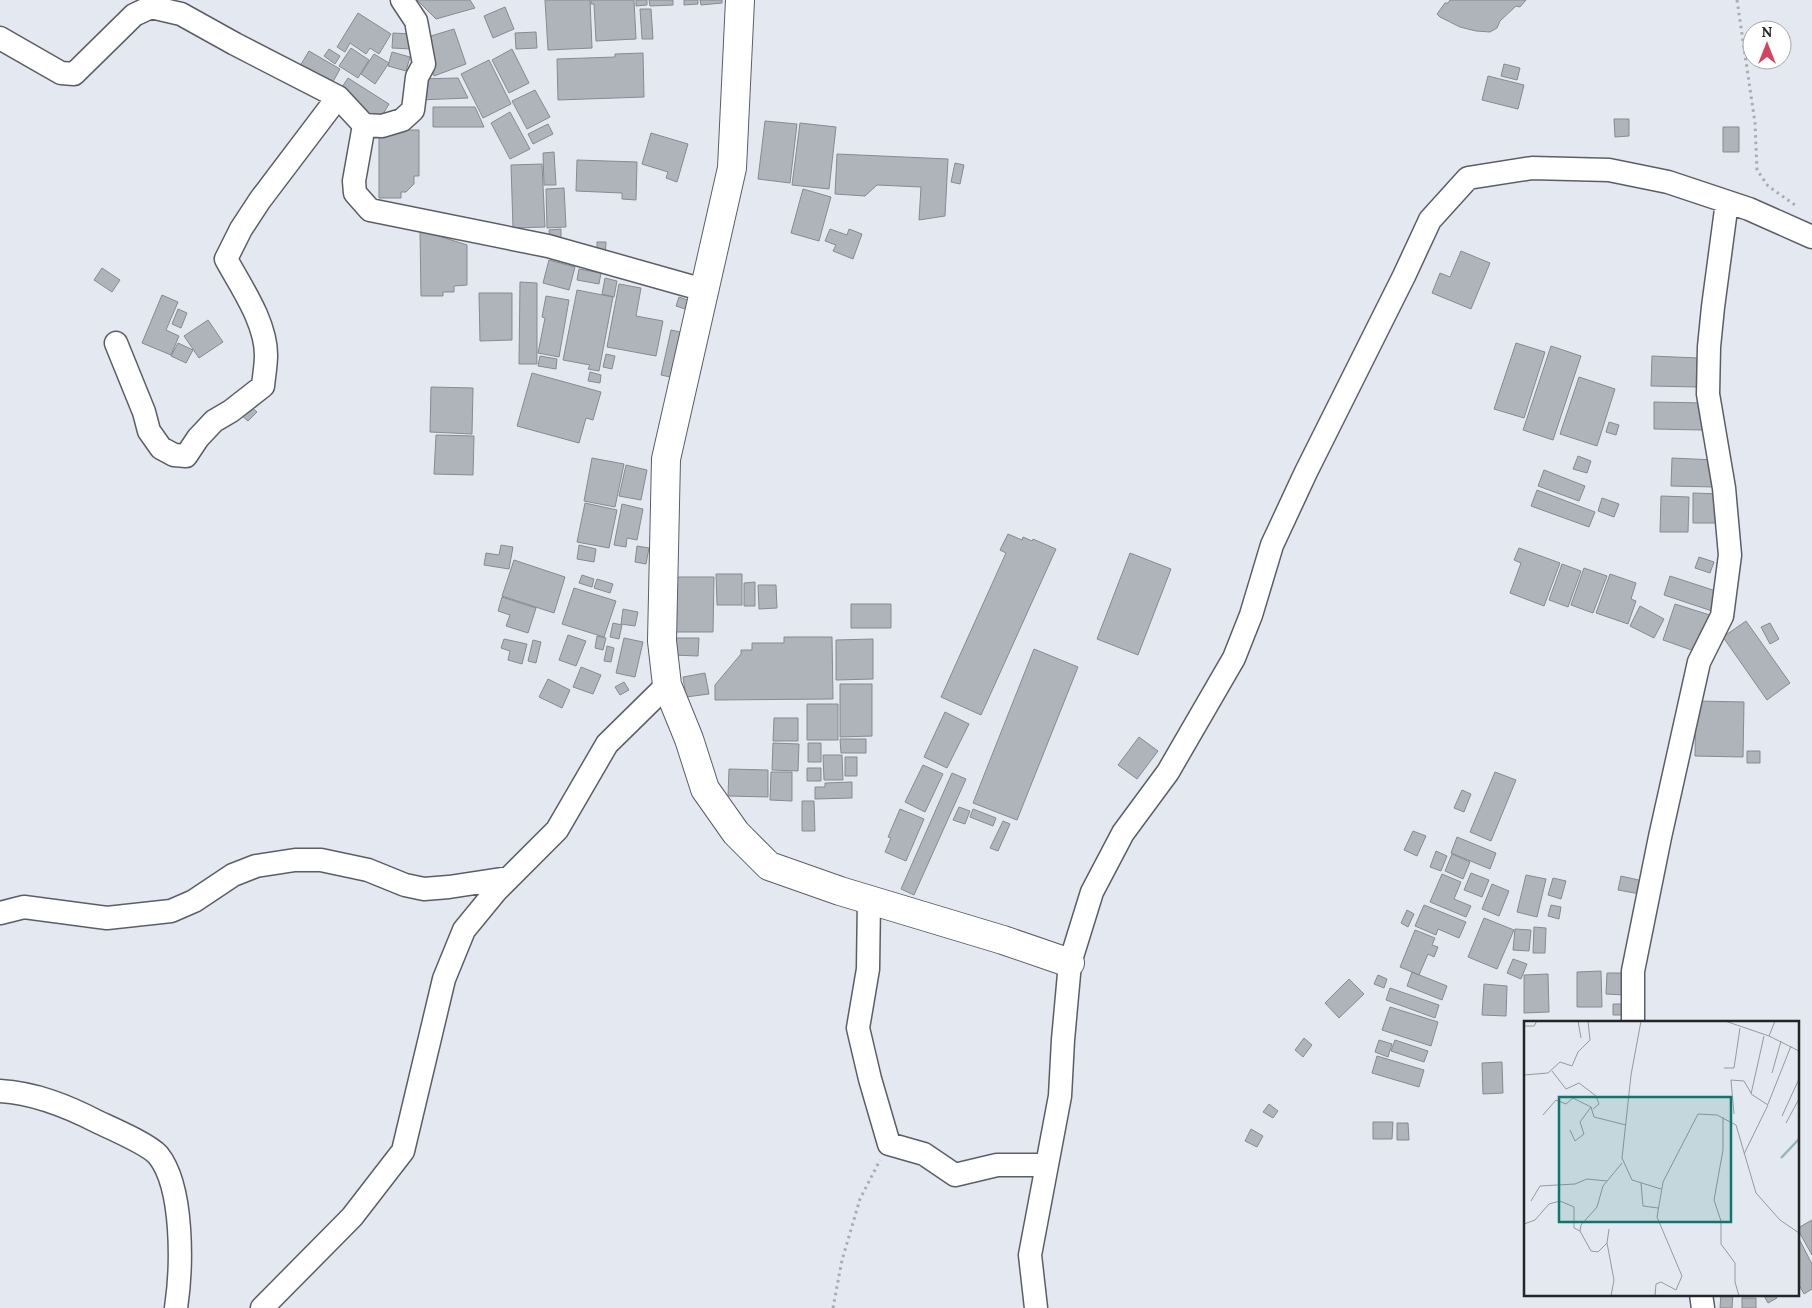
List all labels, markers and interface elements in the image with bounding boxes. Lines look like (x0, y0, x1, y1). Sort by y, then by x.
north arrow (1742, 20, 1792, 70)
text: N (1762, 23, 1773, 41)
inset map (1524, 1021, 1800, 1296)

